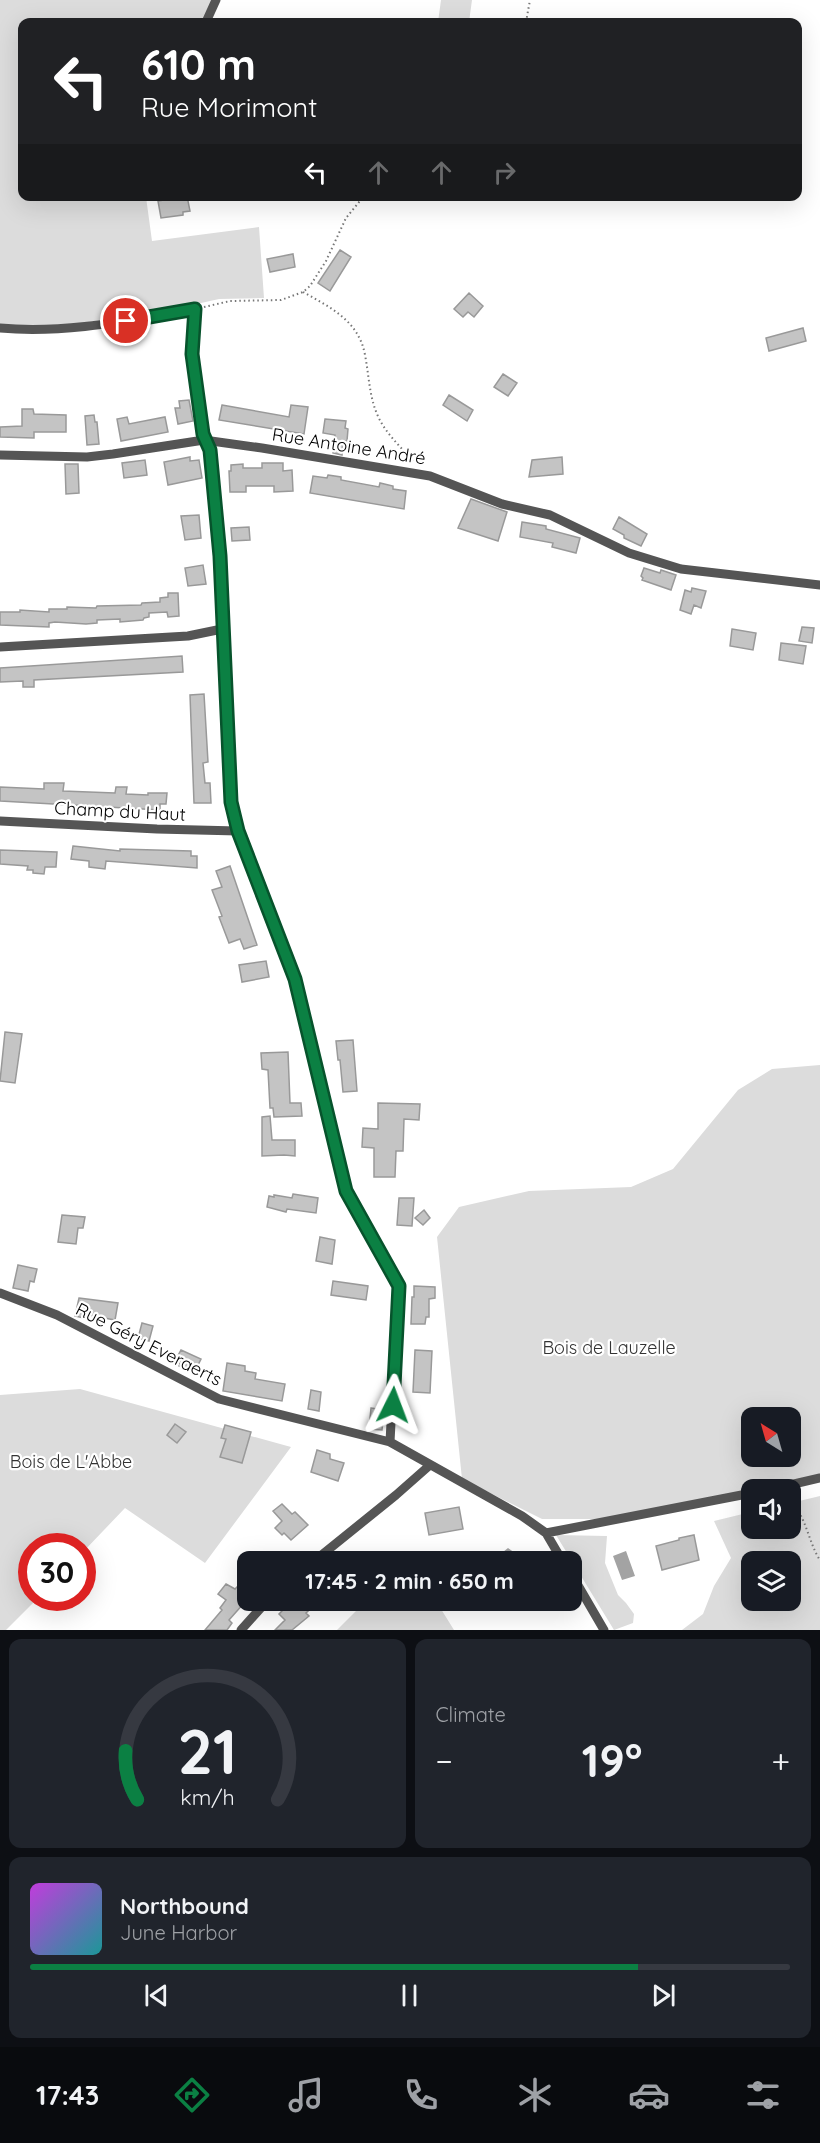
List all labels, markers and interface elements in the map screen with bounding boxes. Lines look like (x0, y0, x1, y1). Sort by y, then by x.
text: 610 m (141, 38, 256, 91)
icon: left (42, 42, 120, 120)
text: Rue Morimont (141, 90, 317, 124)
icon: left (299, 156, 332, 189)
icon: ahead (362, 156, 395, 189)
icon: ahead (425, 156, 458, 189)
icon: right (488, 156, 521, 189)
pin (100, 295, 151, 346)
icon: arrive (109, 304, 142, 337)
street label: Rue Antoine André (271, 423, 427, 469)
street label: Champ du Haut (54, 796, 186, 826)
street label: Rue Géry Everaerts (72, 1297, 226, 1391)
park label: Bois de Lauzelle (542, 1336, 676, 1359)
position arrow (361, 1373, 425, 1437)
north arrow (741, 1407, 801, 1467)
map controls (741, 1407, 801, 1611)
park label: Bois de L'Abbe (10, 1450, 132, 1473)
button: sound (741, 1479, 801, 1539)
speed limit sign: 30 (18, 1533, 96, 1611)
button: layers (741, 1551, 801, 1611)
text: 17:45 · 2 min · 650 m (305, 1567, 514, 1595)
text: Climate (436, 1702, 506, 1727)
text: 21 (177, 1712, 237, 1790)
text: 19° (582, 1732, 642, 1788)
text: − (436, 1740, 453, 1781)
text: + (771, 1740, 790, 1781)
text: km/h (180, 1785, 234, 1811)
text: Northbound (120, 1892, 249, 1920)
text: June Harbor (120, 1920, 237, 1945)
icon: previous (140, 1979, 173, 2012)
icon: pause (393, 1979, 426, 2012)
icon: next (647, 1979, 680, 2012)
icon: directions (171, 2074, 213, 2116)
icon: music (285, 2074, 327, 2116)
icon: phone (400, 2074, 442, 2116)
icon: climate (514, 2074, 556, 2116)
icon: car (628, 2074, 670, 2116)
icon: filters (742, 2074, 784, 2116)
text: 17:43 (36, 2078, 99, 2112)

